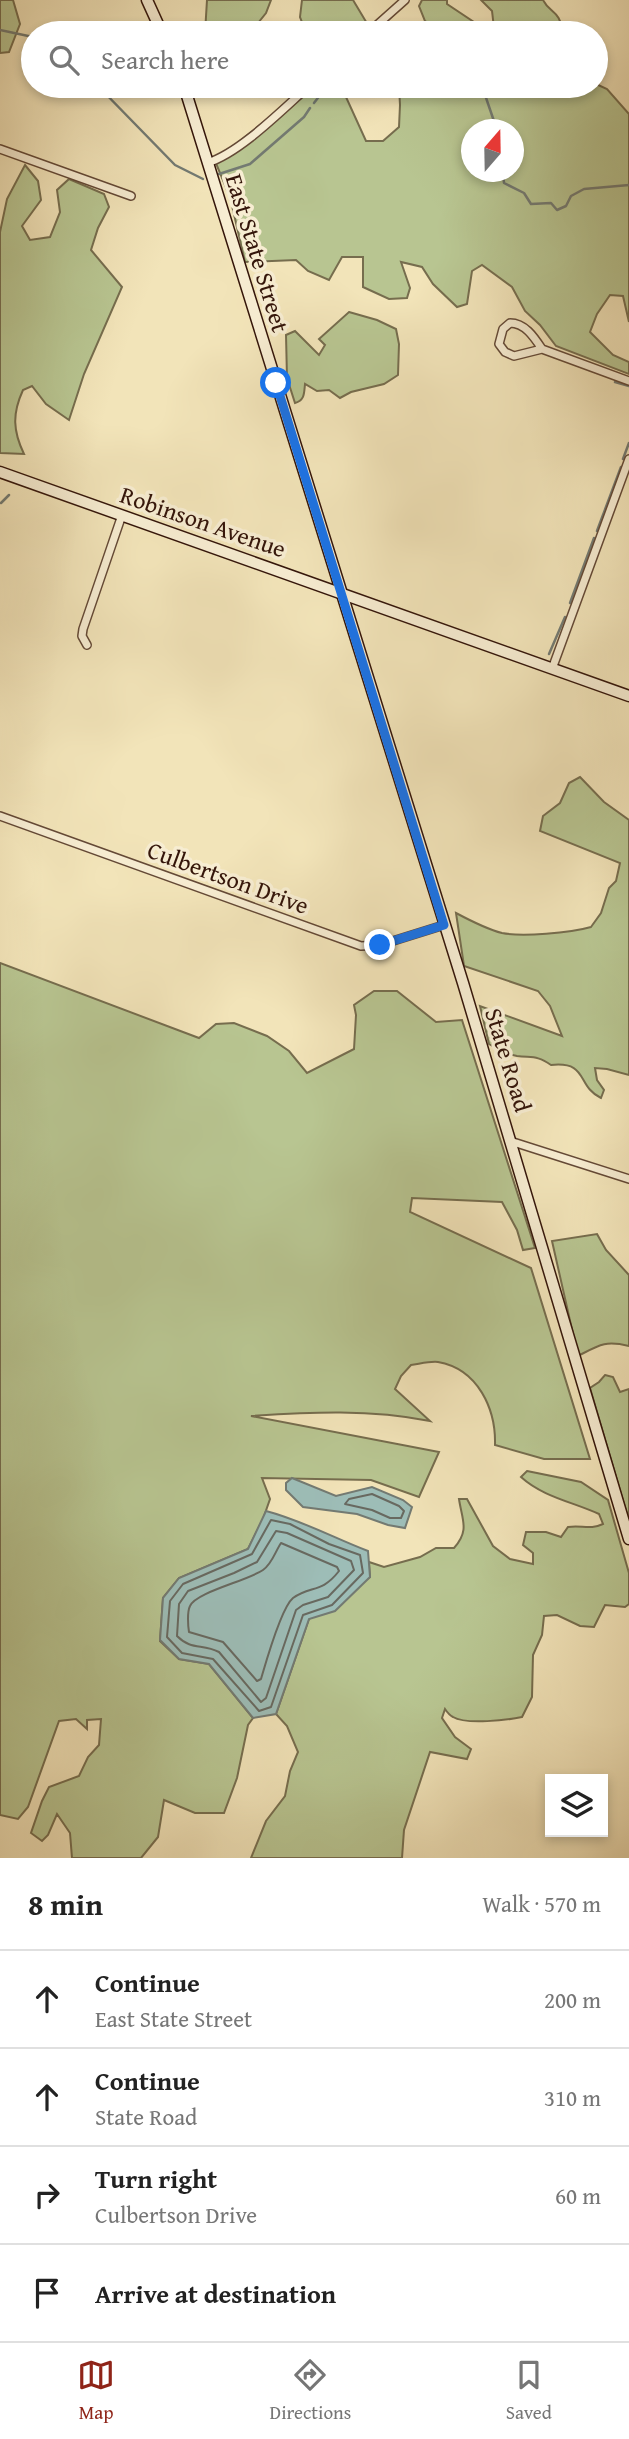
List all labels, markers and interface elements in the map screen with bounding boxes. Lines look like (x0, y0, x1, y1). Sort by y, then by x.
search box (21, 21, 608, 98)
text: Search here (101, 40, 229, 79)
icon: search (45, 41, 83, 79)
north arrow (461, 119, 524, 182)
street label: East State Street (217, 169, 298, 337)
route start (260, 367, 291, 398)
street label: Robinson Avenue (116, 477, 291, 566)
street label: Culbertson Drive (143, 832, 314, 923)
route end (364, 929, 395, 960)
street label: State Road (476, 1004, 541, 1116)
map controls (545, 1774, 608, 1837)
button: layers (545, 1774, 608, 1837)
text: 8 min (28, 1882, 103, 1926)
text: Walk · 570 m (482, 1887, 601, 1920)
text: Continue (95, 1963, 200, 2002)
icon: ahead (28, 1980, 66, 2018)
text: 200 m (544, 1983, 601, 2016)
text: East State Street (95, 2002, 252, 2035)
text: Continue (95, 2061, 200, 2100)
icon: ahead (28, 2078, 66, 2116)
text: 310 m (544, 2081, 601, 2114)
text: State Road (95, 2100, 197, 2133)
text: Turn right (95, 2159, 217, 2198)
icon: right (28, 2176, 66, 2214)
text: 60 m (555, 2179, 601, 2212)
text: Culbertson Drive (95, 2198, 257, 2231)
icon: arrive (28, 2274, 66, 2312)
text: Arrive at destination (95, 2274, 336, 2313)
tab: Map (77, 2356, 115, 2426)
tab: Directions (270, 2356, 351, 2426)
tab: Saved (506, 2356, 552, 2426)

